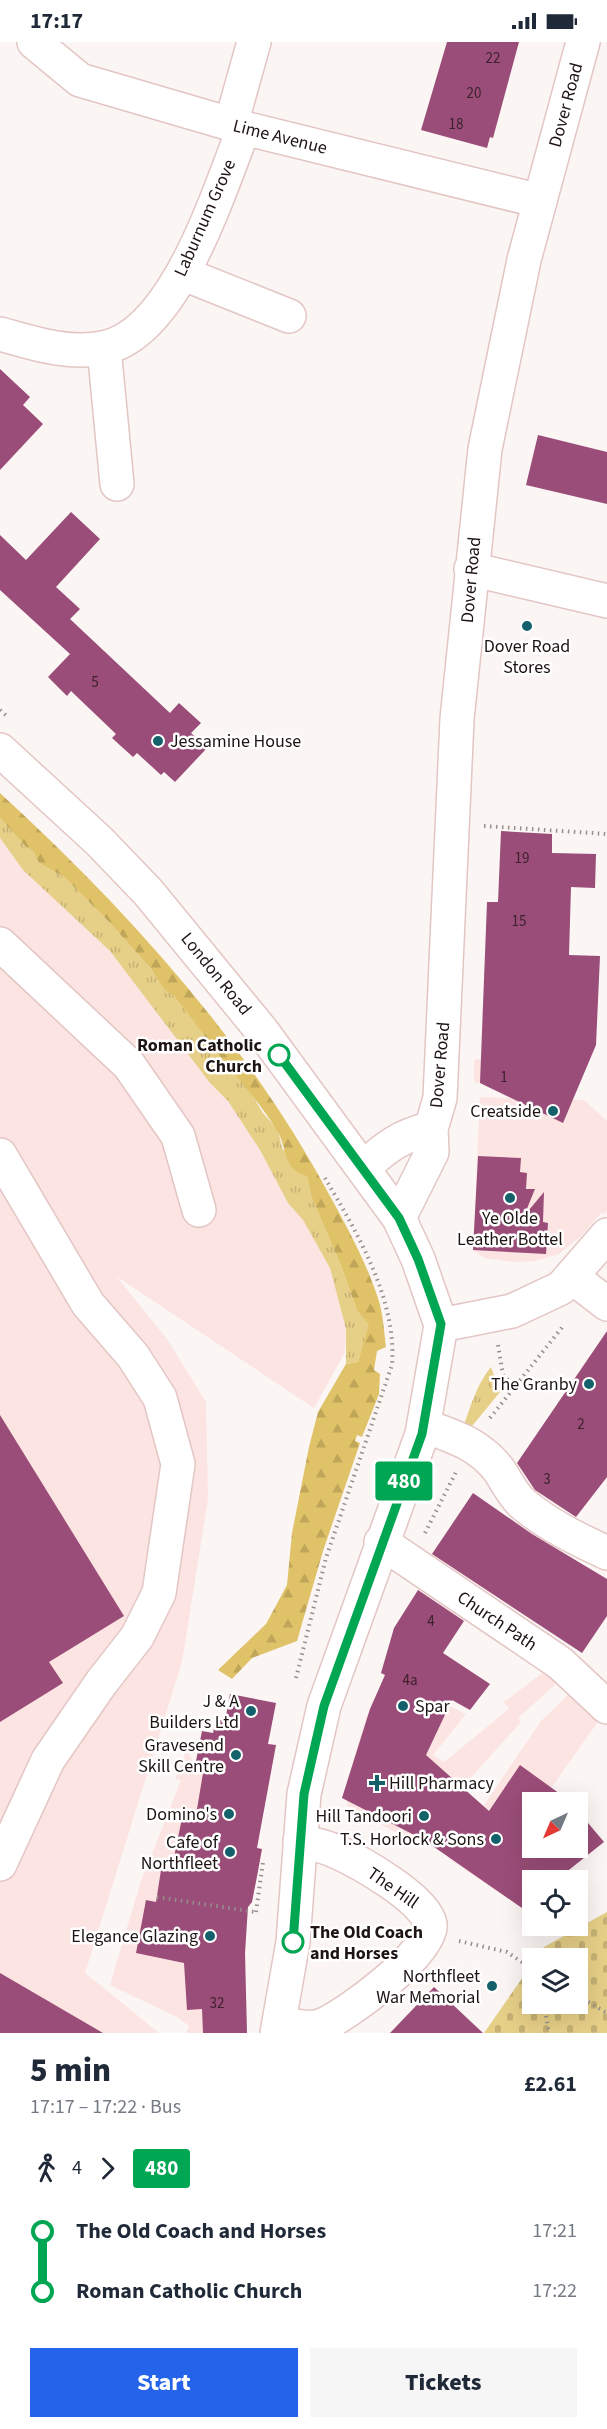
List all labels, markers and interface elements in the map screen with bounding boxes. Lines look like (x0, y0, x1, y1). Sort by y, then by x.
text: 17:17 (30, 5, 83, 37)
house number: 22 (486, 48, 500, 69)
street label: Dover Road (543, 60, 589, 150)
house number: 20 (467, 83, 481, 104)
street label: Lime Avenue (230, 113, 330, 161)
house number: 18 (449, 114, 463, 135)
street label: Laburnum Grove (168, 155, 242, 281)
street label: Dover Road (455, 536, 487, 624)
marker: Dover Road Stores (520, 619, 534, 633)
place label: Dover Road Stores (484, 634, 570, 680)
house number: 5 (91, 672, 99, 693)
place label: Jessamine House (170, 729, 301, 754)
marker: Jessamine House (151, 734, 165, 748)
house number: 19 (515, 848, 529, 869)
house number: 15 (512, 911, 526, 932)
street label: London Road (175, 927, 257, 1021)
street label: Dover Road (424, 1021, 456, 1109)
place label: Roman Catholic Church (137, 1033, 263, 1079)
marker: Roman Catholic Church (268, 1044, 290, 1066)
house number: 1 (500, 1067, 508, 1088)
place label: Creatside (470, 1099, 541, 1124)
marker: Creatside (546, 1104, 560, 1118)
marker: Ye Olde Leather Bottel (503, 1191, 517, 1205)
place label: Ye Olde Leather Bottel (457, 1206, 563, 1252)
place label: The Granby (491, 1372, 578, 1397)
marker: The Granby (582, 1377, 596, 1391)
house number: 2 (577, 1414, 585, 1435)
line badge: 480 (370, 1462, 438, 1500)
text: 480 (387, 1466, 421, 1496)
house number: 3 (543, 1469, 551, 1490)
street label: Church Path (452, 1585, 542, 1657)
house number: 4 (427, 1611, 435, 1632)
house number: 4a (402, 1670, 418, 1691)
place label: J & A Builders Ltd (149, 1689, 239, 1735)
place label: Spar (415, 1694, 450, 1719)
marker: Spar (396, 1699, 410, 1713)
marker: J & A Builders Ltd (244, 1704, 258, 1718)
place label: Gravesend Skill Centre (138, 1733, 224, 1779)
marker: Gravesend Skill Centre (229, 1748, 243, 1762)
place label: Hill Pharmacy (389, 1771, 495, 1796)
marker: Hill Pharmacy (370, 1776, 384, 1790)
north arrow (522, 1792, 588, 1858)
map controls (522, 1792, 588, 2014)
place label: Domino's (146, 1802, 217, 1827)
place label: Hill Tandoori (316, 1804, 412, 1829)
marker: Domino's (222, 1807, 236, 1821)
marker: Hill Tandoori (417, 1809, 431, 1823)
place label: T.S. Horlock & Sons (340, 1827, 484, 1852)
place label: Cafe of Northfleet (141, 1830, 219, 1876)
marker: T.S. Horlock & Sons (489, 1832, 503, 1846)
marker: Cafe of Northfleet (223, 1845, 237, 1859)
street label: The Hill (362, 1861, 424, 1915)
button: locate (522, 1870, 588, 1936)
place label: The Old Coach and Horses (310, 1920, 423, 1966)
place label: Elegance Glazing (71, 1924, 198, 1949)
marker: Elegance Glazing (203, 1929, 217, 1943)
marker: The Old Coach and Horses (282, 1931, 304, 1953)
button: layers (522, 1948, 588, 2014)
place label: Northfleet War Memorial (376, 1964, 480, 2010)
marker: Northfleet War Memorial (485, 1979, 499, 1993)
house number: 32 (210, 1993, 224, 2014)
text: 5 min (30, 2047, 111, 2094)
text: £2.61 (524, 2068, 577, 2100)
text: 17:17 – 17:22 · Bus (30, 2093, 181, 2121)
icon: walk (30, 2152, 63, 2185)
icon: forward (91, 2152, 124, 2185)
text: 480 (145, 2153, 178, 2183)
text: 4 (72, 2154, 82, 2182)
text: The Old Coach and Horses (76, 2215, 326, 2247)
text: 17:21 (532, 2217, 577, 2245)
text: Roman Catholic Church (76, 2275, 302, 2307)
text: 17:22 (532, 2277, 577, 2305)
button: Start (30, 2348, 298, 2417)
button: Tickets (310, 2348, 577, 2417)

